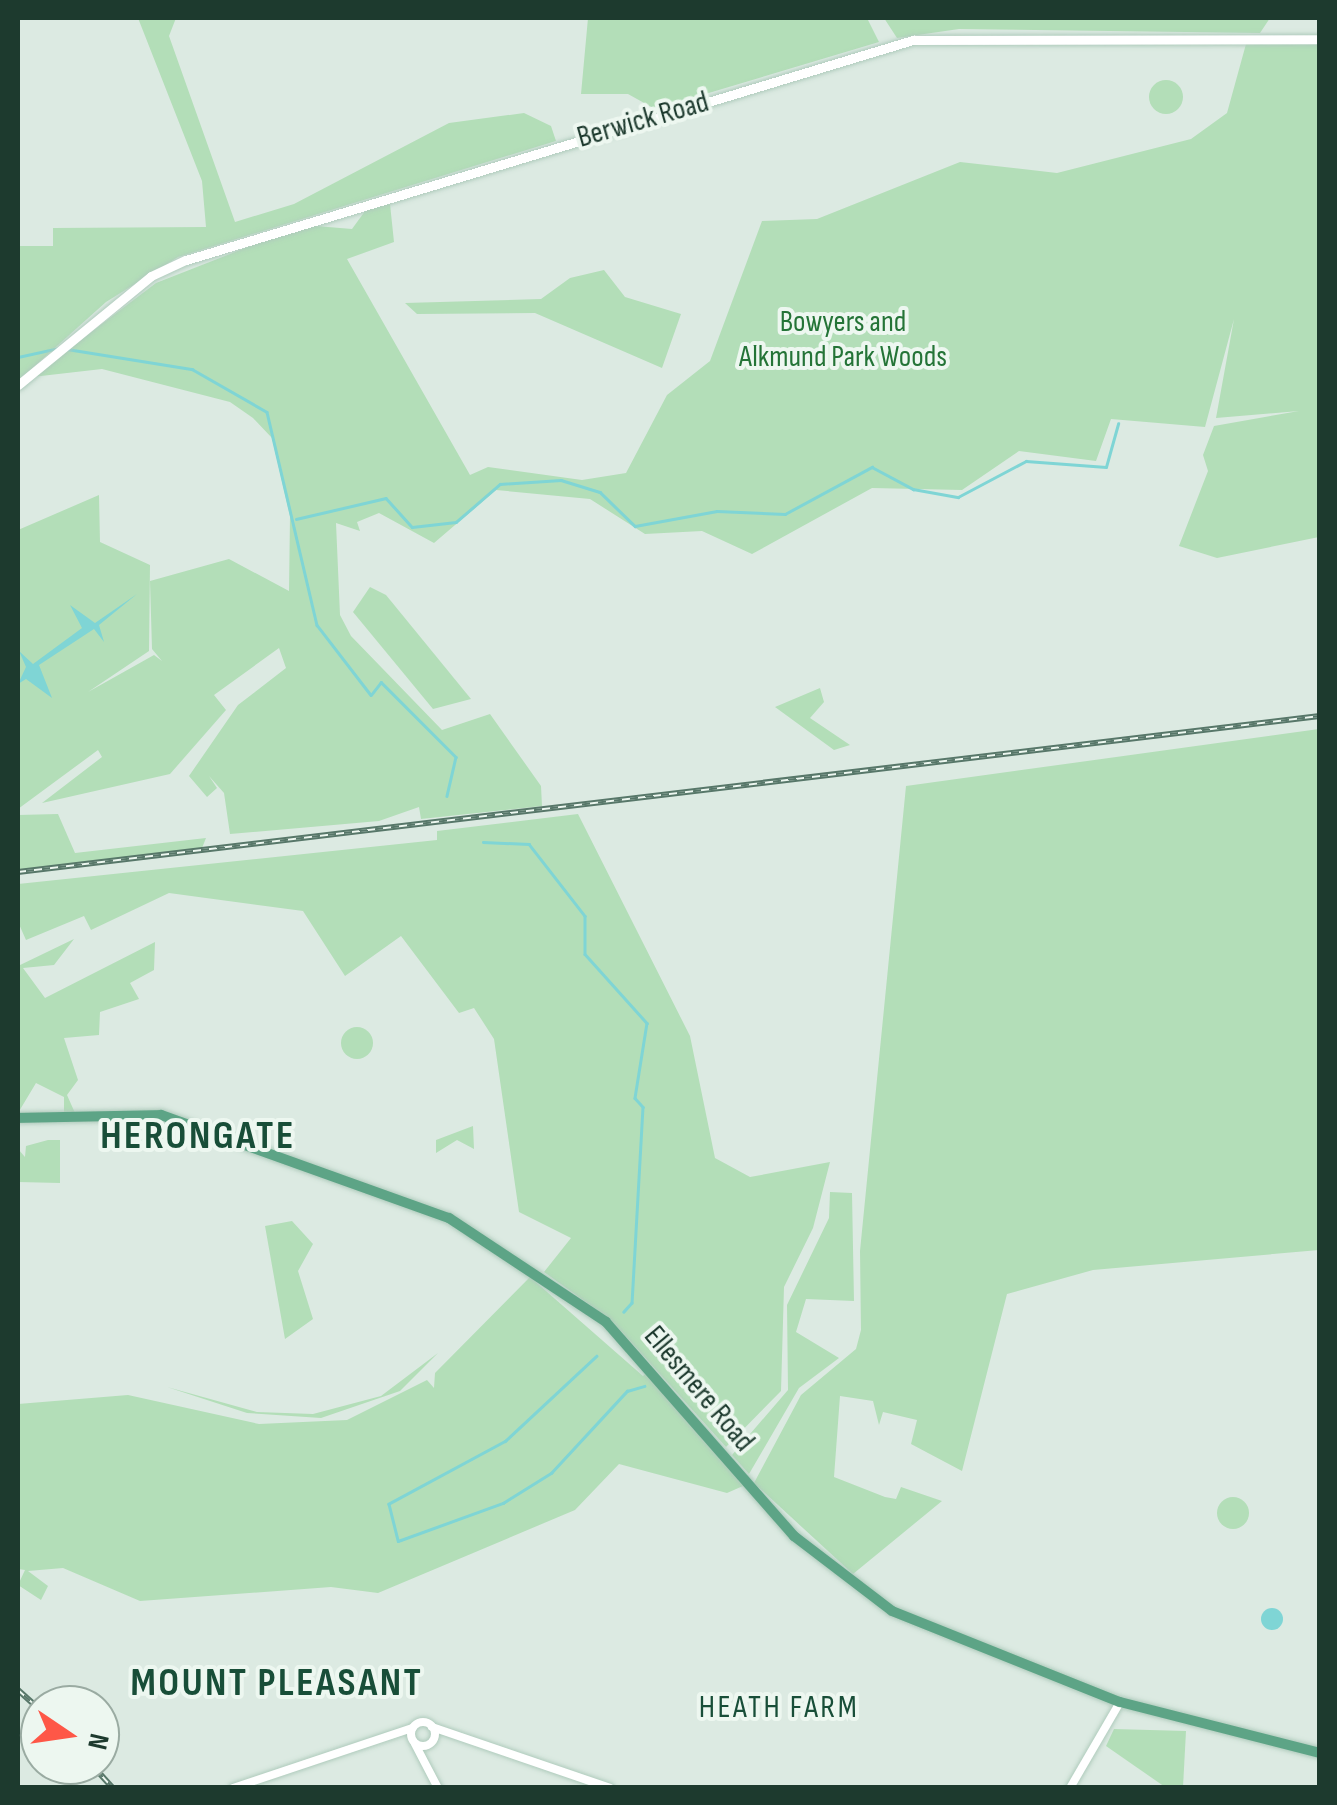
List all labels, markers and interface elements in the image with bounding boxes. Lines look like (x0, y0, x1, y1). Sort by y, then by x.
street label: Berwick Road (573, 84, 713, 156)
park label: Bowyers and Alkmund Park Woods (739, 304, 947, 374)
district label: HERONGATE (100, 1112, 296, 1160)
street label: Ellesmere Road (636, 1319, 762, 1459)
district label: MOUNT PLEASANT (131, 1659, 423, 1707)
north arrow (20, 1685, 120, 1785)
district label: HEATH FARM (699, 1689, 859, 1727)
text: N (80, 1730, 116, 1752)

